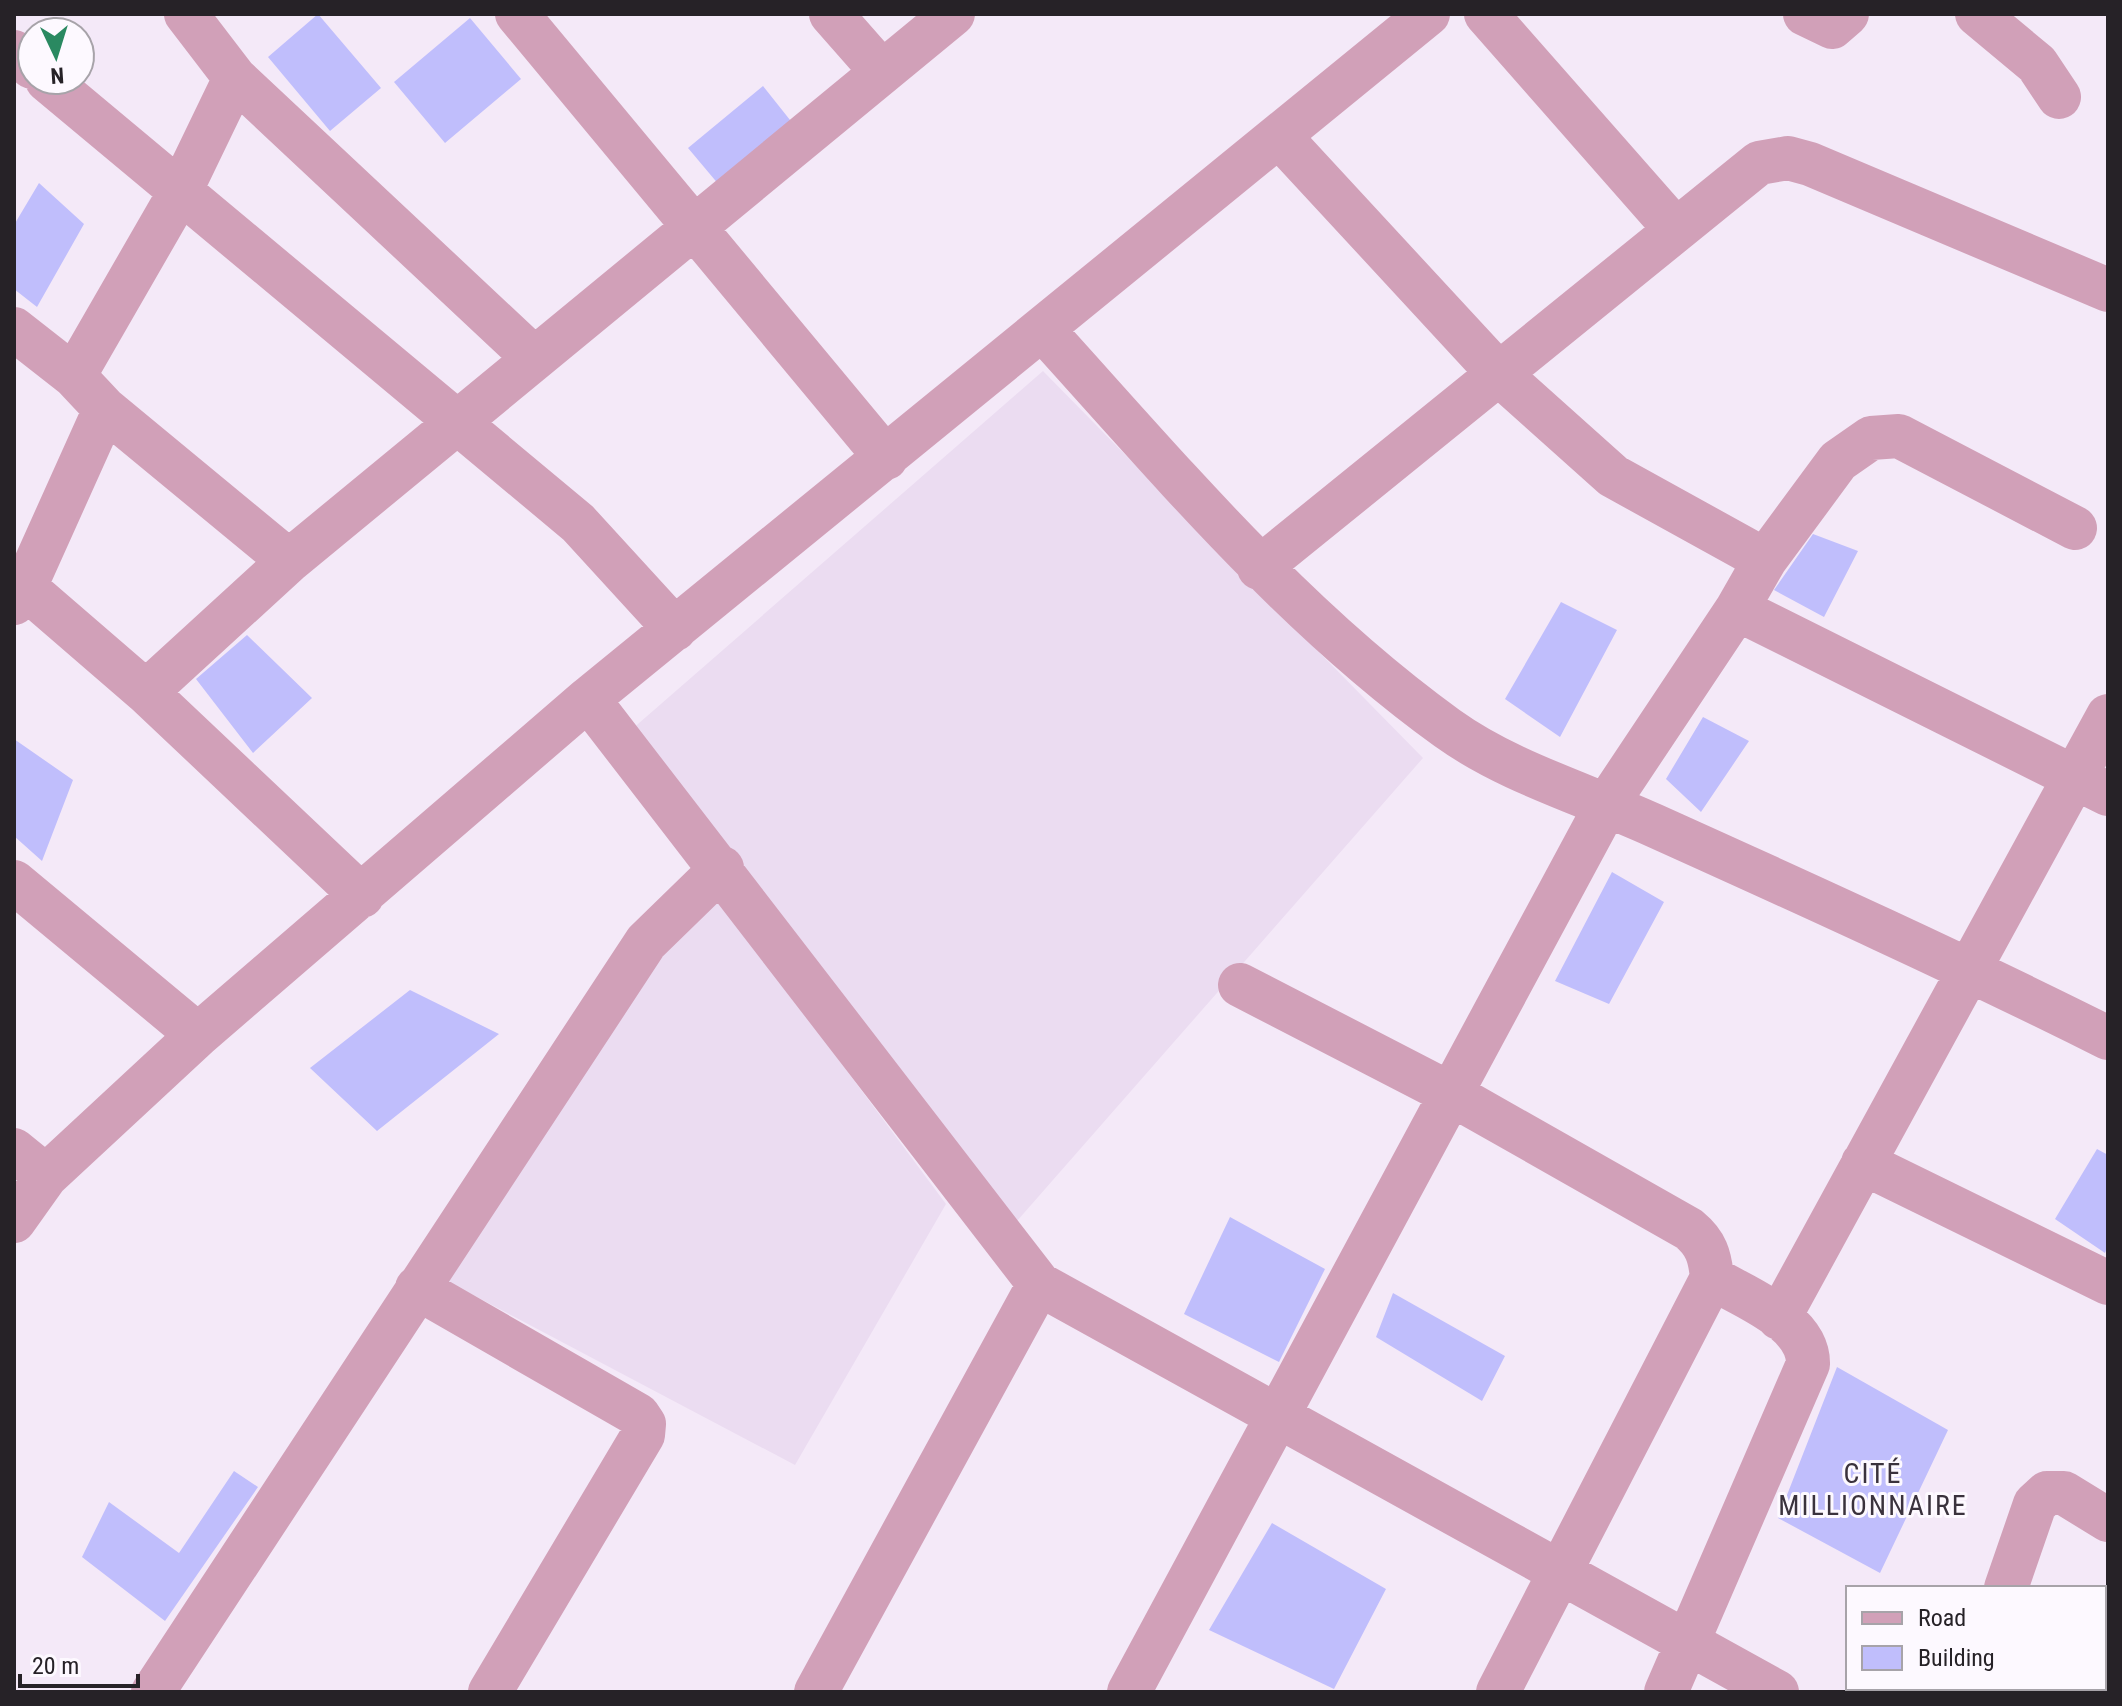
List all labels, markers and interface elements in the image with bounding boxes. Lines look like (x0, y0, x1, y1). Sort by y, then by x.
north arrow (16, 16, 96, 96)
text: N (50, 63, 65, 88)
district label: CITÉ MILLIONNAIRE (1778, 1457, 1968, 1522)
legend (1846, 1586, 2106, 1690)
text: Road (1918, 1604, 1966, 1632)
scale bar (20, 1638, 138, 1688)
text: Building (1918, 1644, 1995, 1672)
text: 20 m (32, 1652, 79, 1680)

